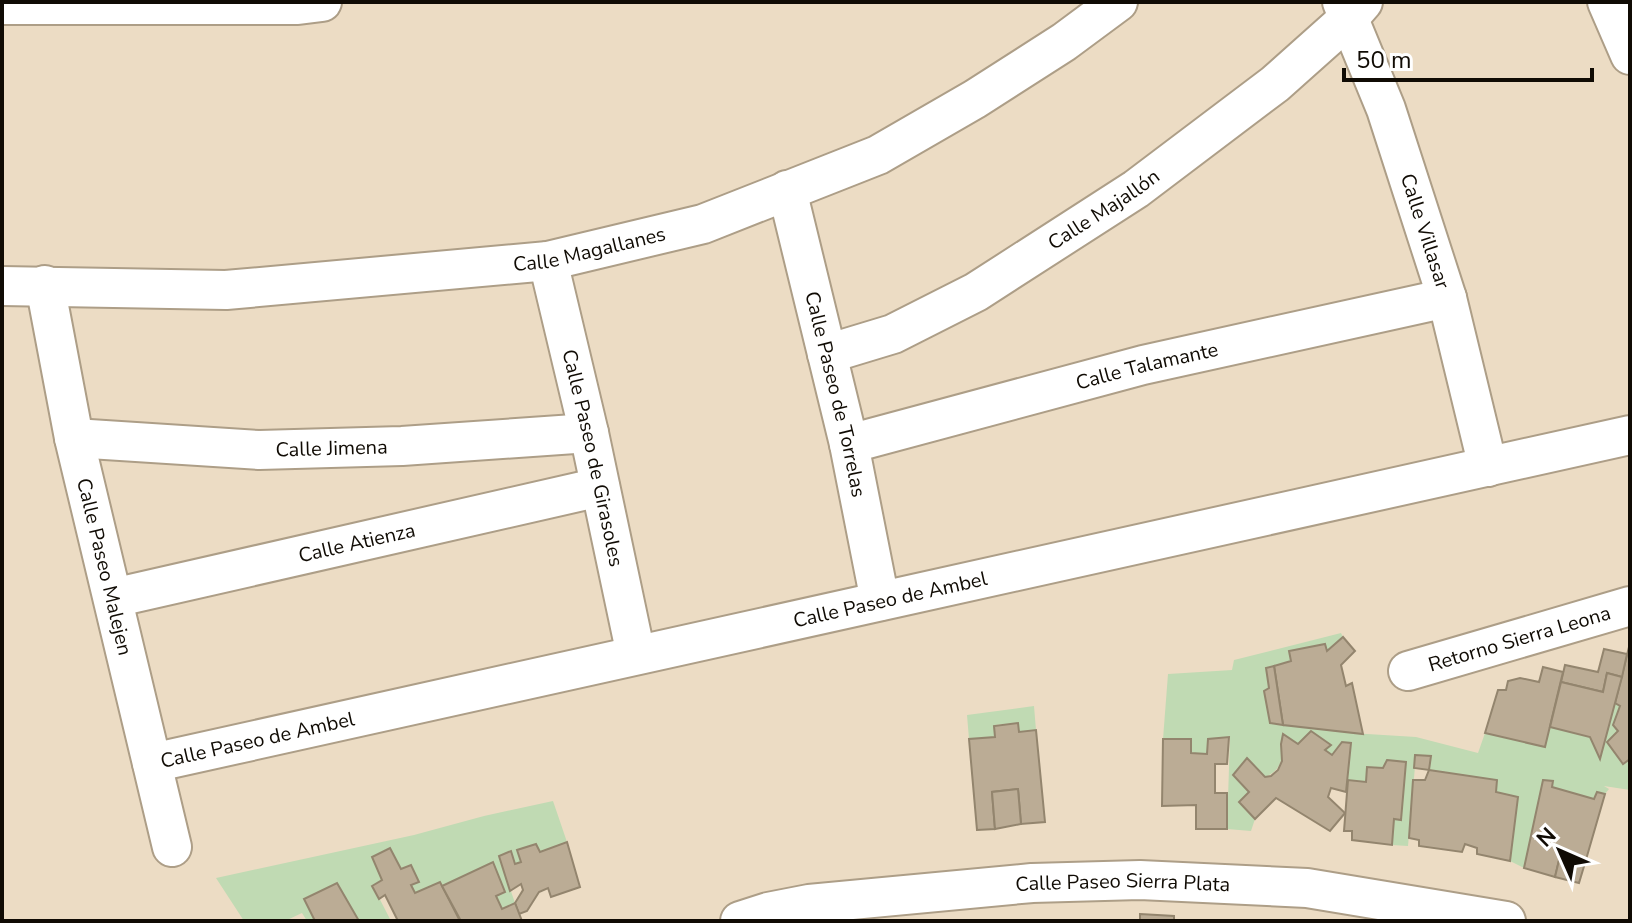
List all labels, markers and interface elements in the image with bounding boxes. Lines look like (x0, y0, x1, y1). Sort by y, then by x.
scale bar (1344, 32, 1592, 82)
text: 50 m (1356, 44, 1412, 76)
street label: Calle Majallón (1043, 163, 1165, 256)
street label: Calle Villasar (1394, 170, 1456, 292)
street label: Calle Magallanes (512, 220, 668, 278)
street label: Calle Paseo de Torrelas (798, 289, 872, 500)
street label: Calle Talamante (1073, 336, 1221, 396)
street label: Calle Paseo de Girasoles (556, 347, 630, 569)
street label: Calle Jimena (275, 433, 388, 464)
street label: Calle Paseo Malejen (70, 475, 139, 658)
street label: Calle Atienza (296, 517, 418, 569)
street label: Calle Paseo de Ambel (791, 565, 990, 634)
street label: Retorno Sierra Leona (1425, 599, 1614, 678)
street label: Calle Paseo de Ambel (158, 705, 357, 775)
north arrow (1520, 811, 1600, 891)
text: N (1530, 821, 1563, 854)
street label: Calle Paseo Sierra Plata (1014, 867, 1231, 899)

